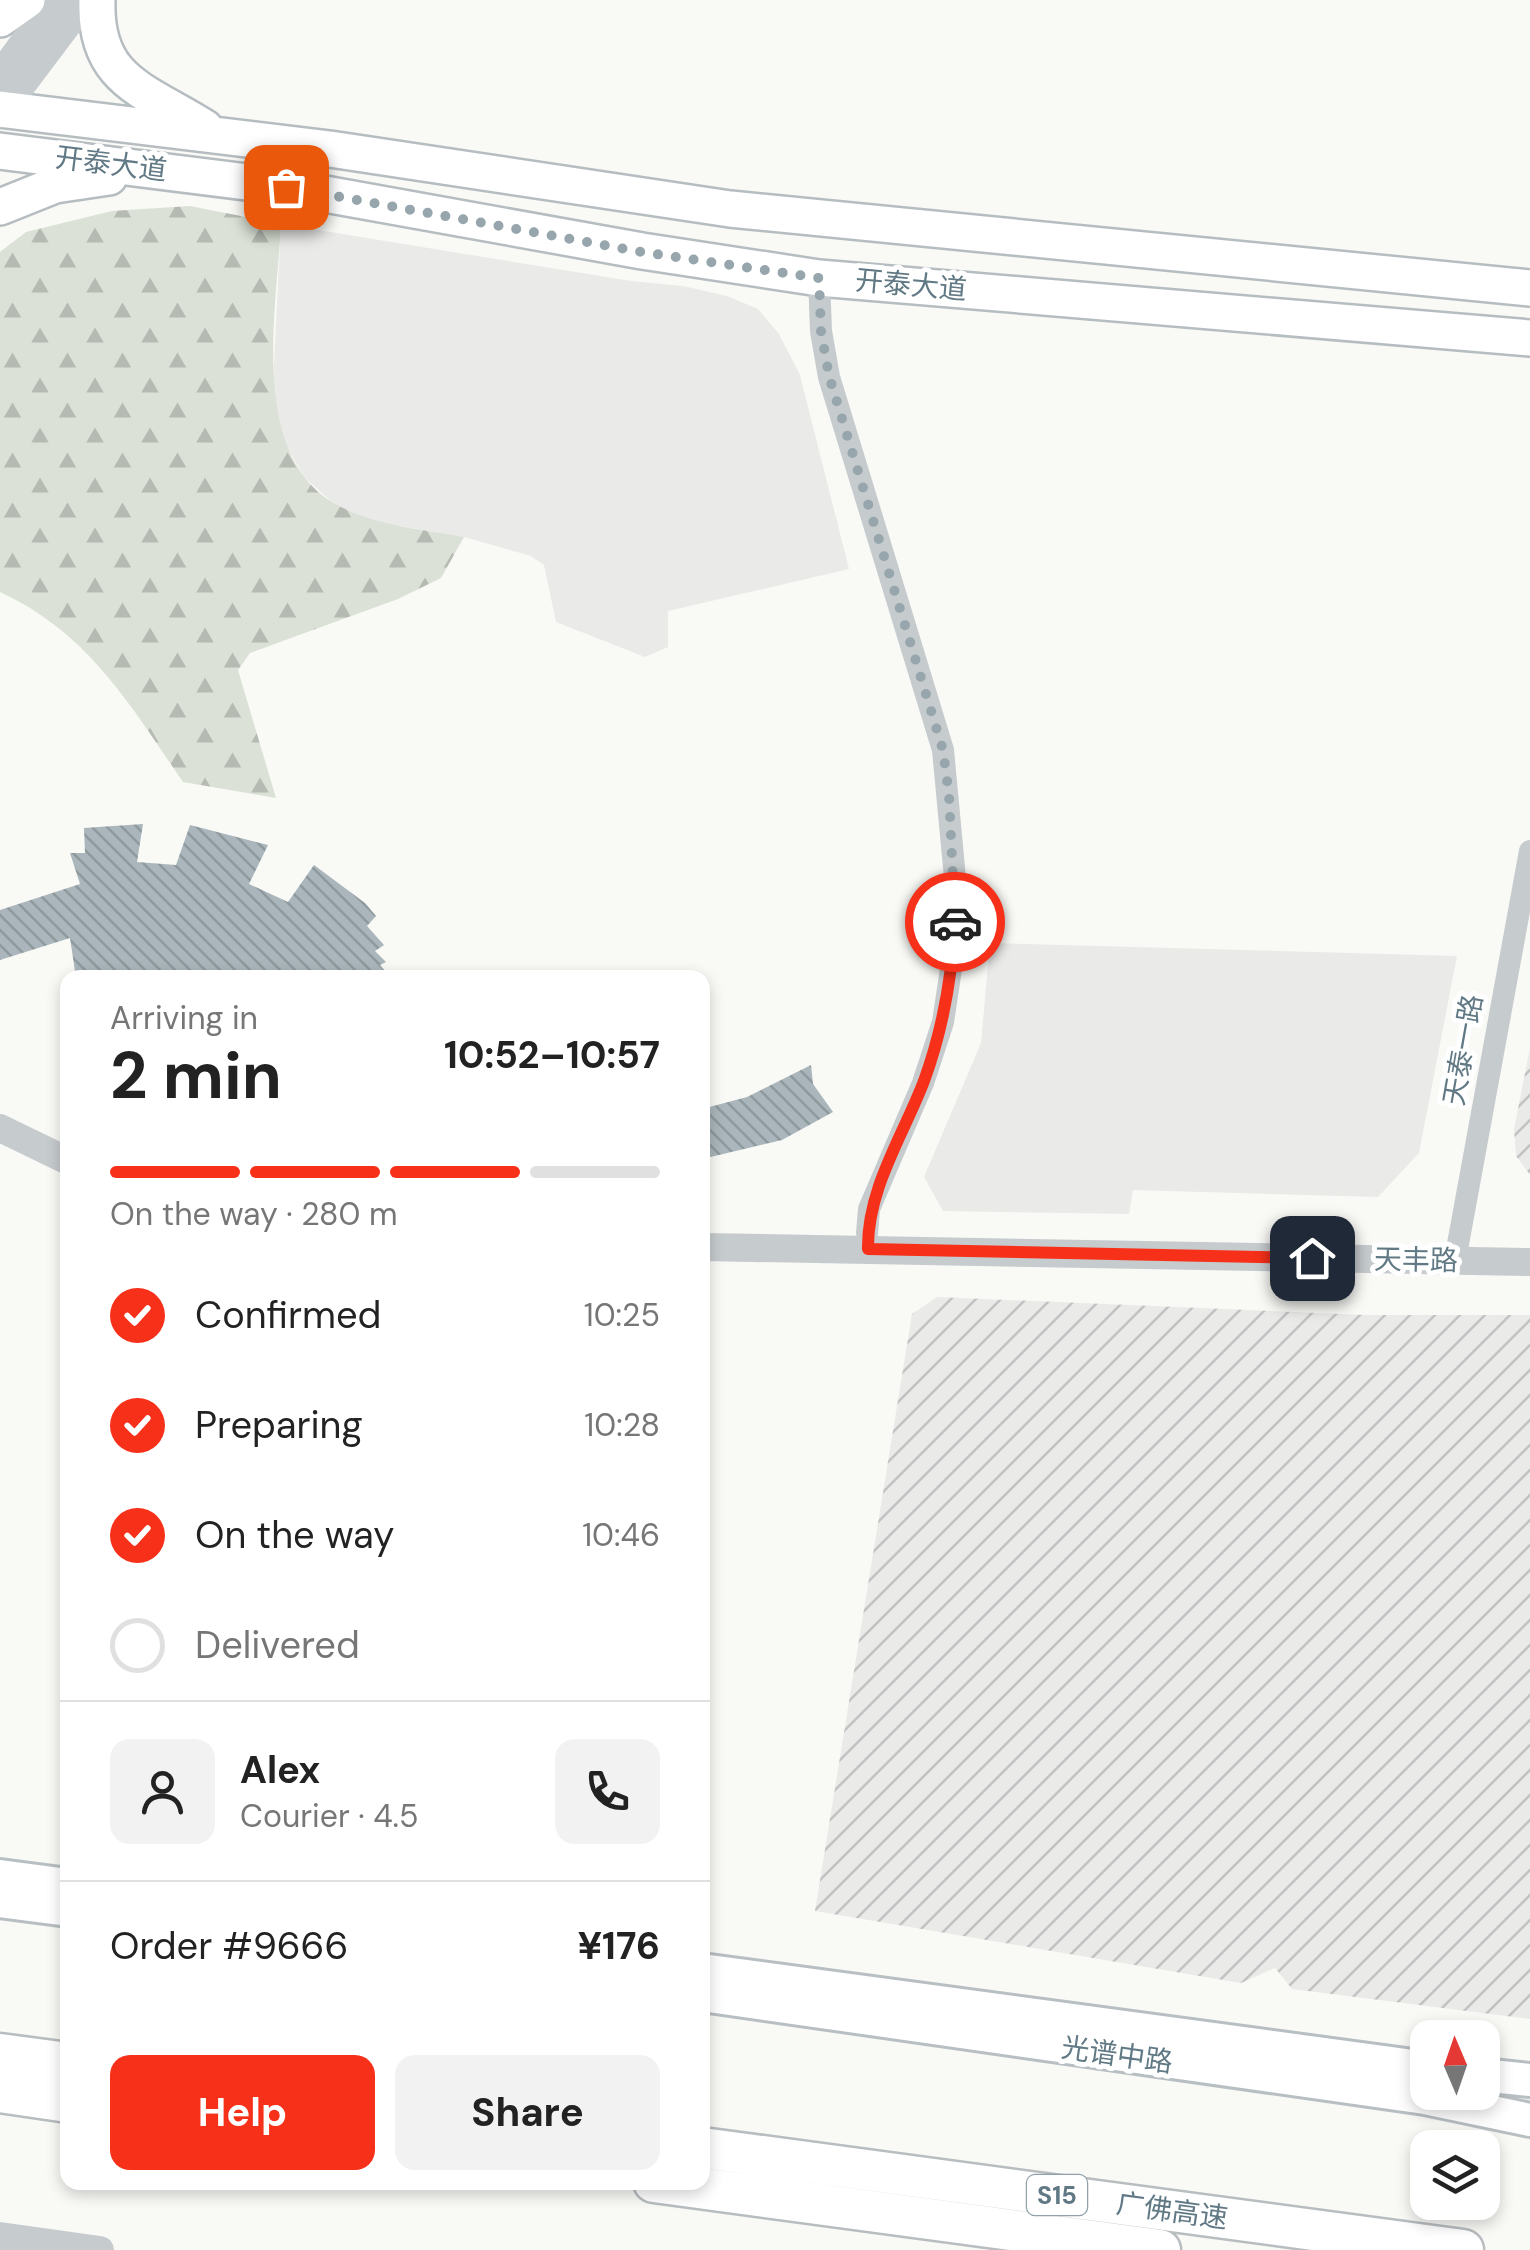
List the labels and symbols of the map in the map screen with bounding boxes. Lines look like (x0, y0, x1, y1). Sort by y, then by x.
street label: 开泰大道 (53, 139, 169, 189)
pin (244, 145, 329, 230)
street label: 开泰大道 (854, 262, 968, 308)
courier (905, 872, 1005, 972)
street label: 天泰一路 (1435, 992, 1491, 1108)
pin (1270, 1216, 1355, 1301)
street label: 天丰路 (1374, 1241, 1458, 1279)
north arrow (1410, 2020, 1500, 2110)
street label: 光谱中路 (1059, 2029, 1175, 2081)
road number: S15 (1027, 2175, 1087, 2215)
street label: 广佛高速 (1114, 2185, 1230, 2237)

